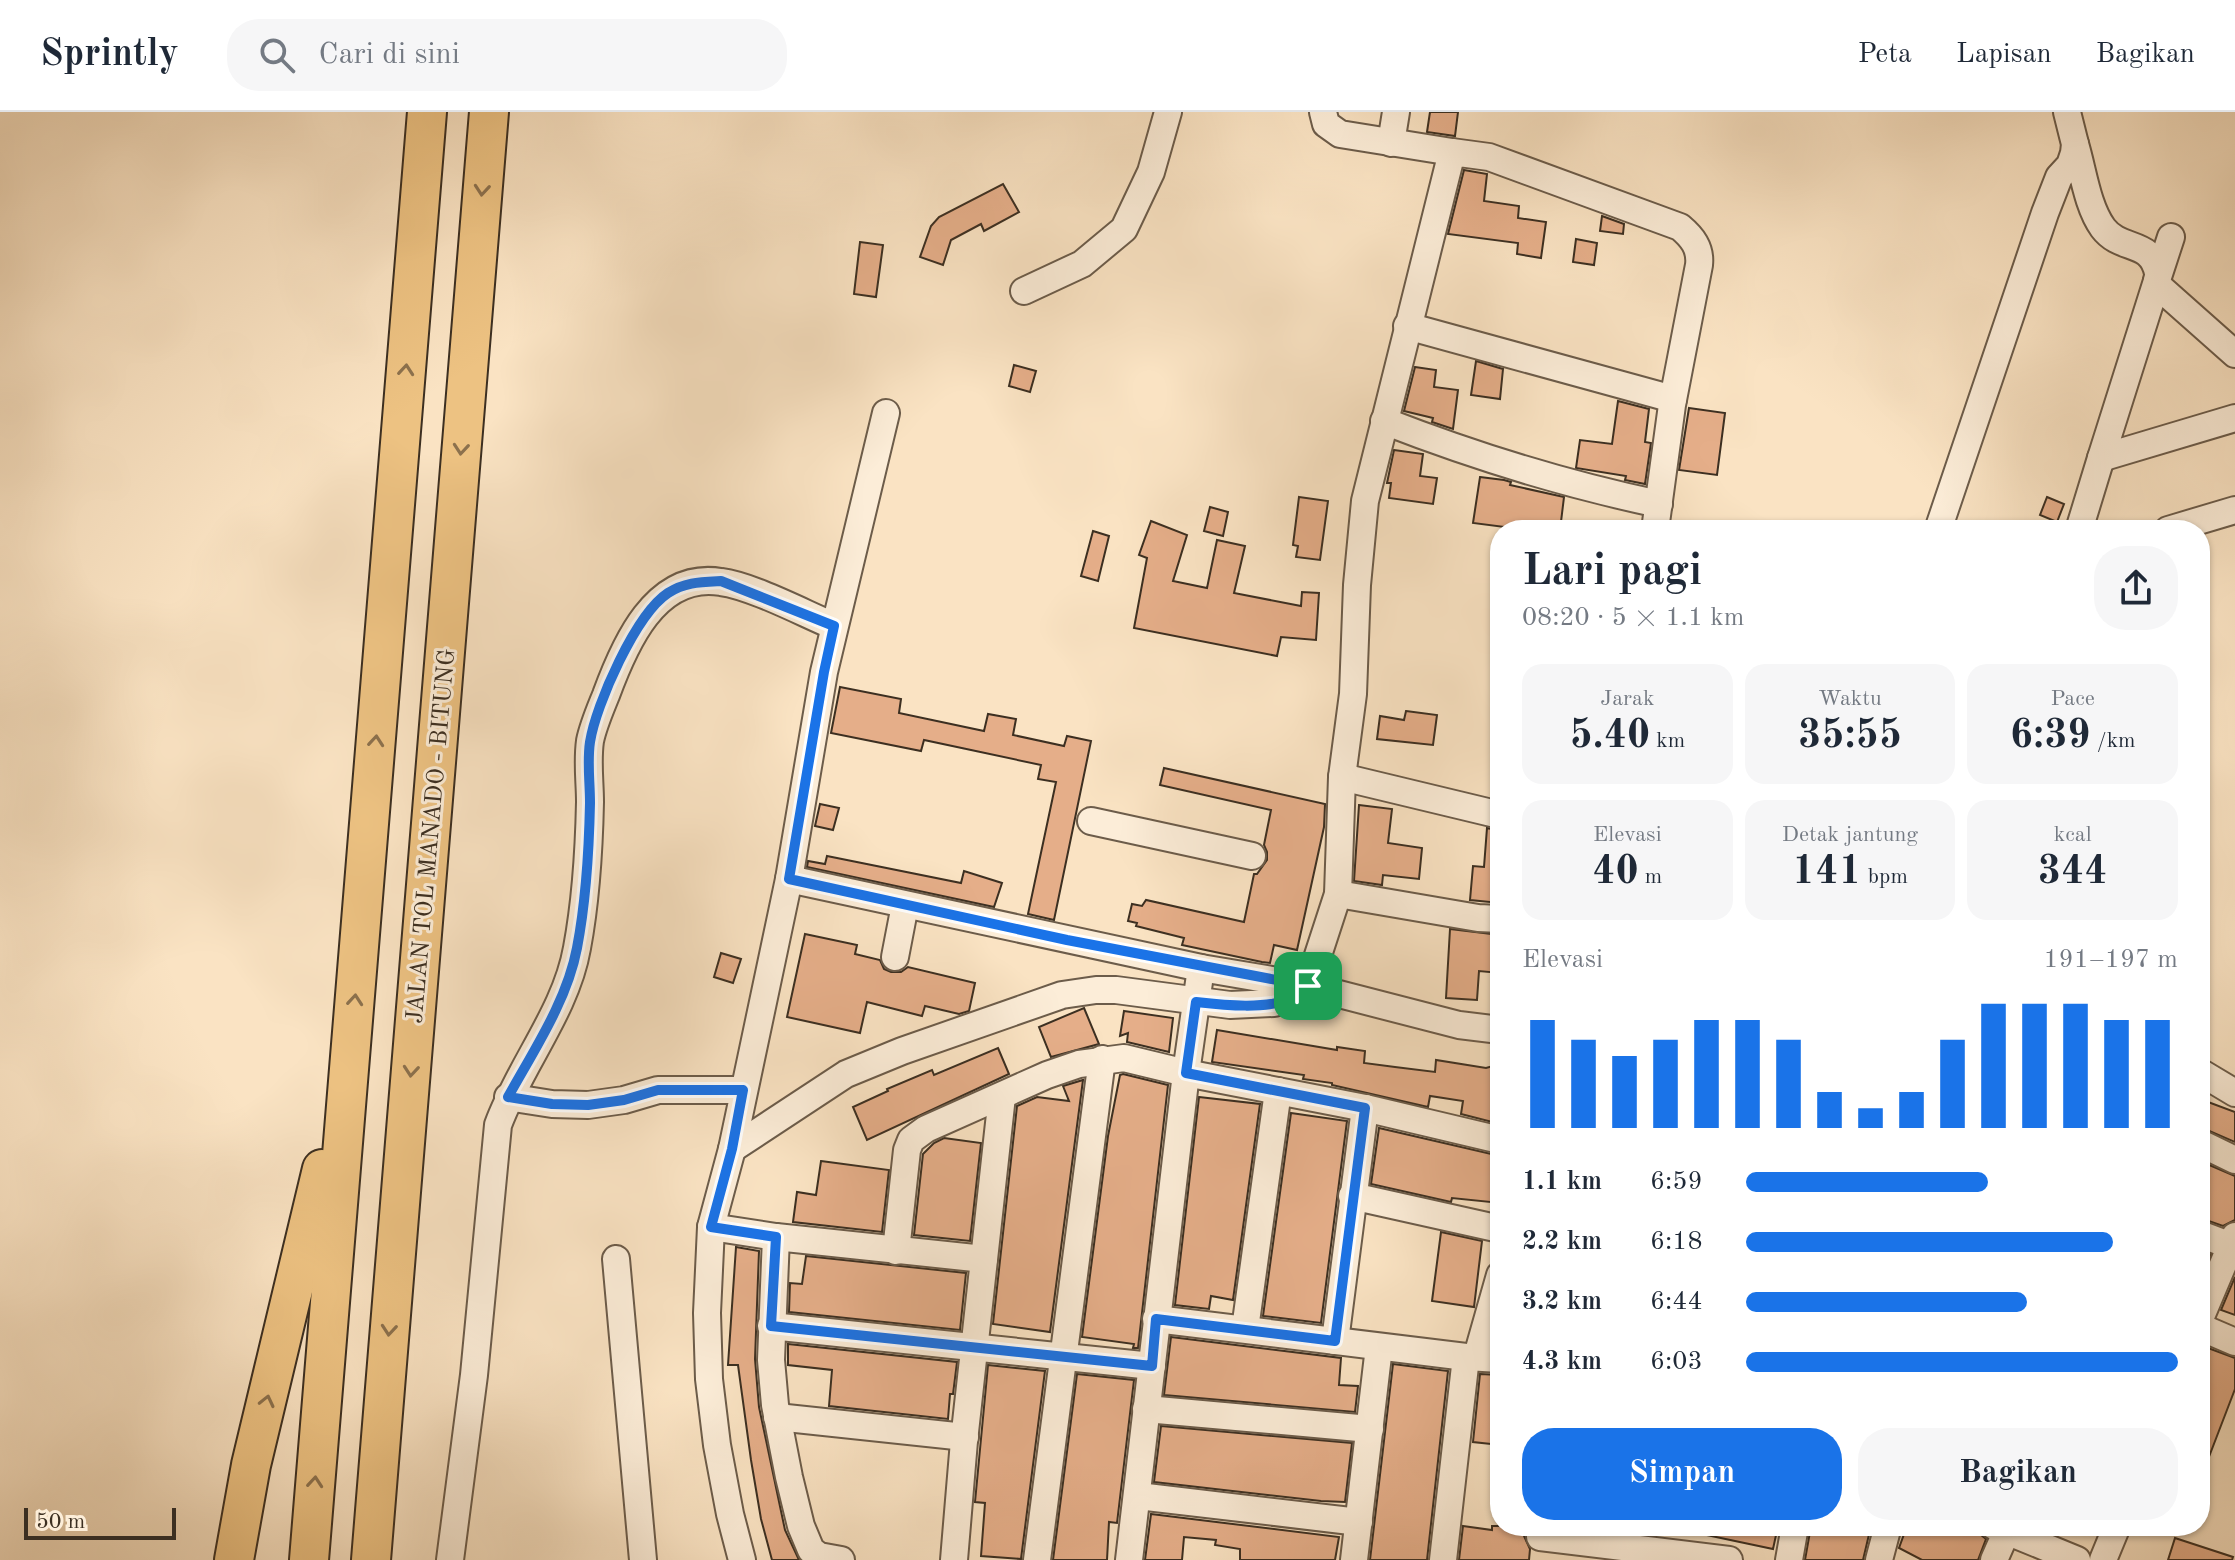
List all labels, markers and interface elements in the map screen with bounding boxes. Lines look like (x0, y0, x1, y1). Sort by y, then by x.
search box (227, 19, 787, 91)
icon: search (255, 33, 299, 77)
text: Sprintly (40, 36, 179, 74)
text: Cari di sini (319, 40, 460, 70)
text: Peta (1858, 41, 1912, 69)
text: Lapisan (1956, 41, 2052, 69)
text: Bagikan (2096, 41, 2195, 69)
one-way arrow (474, 184, 491, 197)
one-way arrow (397, 363, 414, 376)
one-way arrow (453, 443, 470, 456)
button: share (2094, 546, 2178, 630)
text: Lari pagi (1522, 550, 1702, 594)
text: 08:20 · 5 × 1.1 km (1522, 605, 1744, 631)
street label: JALAN TOL MANADO - BITUNG (404, 648, 460, 1025)
text: Jarak (1600, 688, 1654, 710)
text: Waktu (1818, 688, 1882, 710)
text: Pace (2050, 688, 2095, 710)
text: 5.40 (1569, 717, 1650, 757)
text: 35:55 (1798, 717, 1902, 757)
text: 6:39 (2010, 717, 2091, 757)
text: km (1650, 730, 1685, 752)
text: /km (2091, 730, 2136, 752)
one-way arrow (367, 734, 384, 747)
text: Elevasi (1593, 824, 1662, 846)
text: Detak jantung (1782, 824, 1918, 846)
text: kcal (2054, 824, 2092, 846)
text: 40 (1592, 853, 1639, 893)
text: 141 (1792, 853, 1862, 893)
text: 344 (2038, 853, 2107, 893)
text: m (1639, 866, 1662, 888)
text: bpm (1862, 866, 1908, 888)
text: Elevasi (1522, 947, 1603, 973)
text: 191–197 m (2043, 947, 2178, 973)
pin (1274, 952, 1342, 1020)
icon: arrive (1286, 964, 1330, 1008)
one-way arrow (346, 993, 363, 1006)
one-way arrow (402, 1065, 419, 1078)
text: 1.1 km (1522, 1169, 1602, 1195)
text: 6:59 (1650, 1169, 1703, 1195)
text: 2.2 km (1522, 1229, 1602, 1255)
text: 6:18 (1650, 1229, 1703, 1255)
text: 3.2 km (1522, 1289, 1602, 1315)
text: 6:44 (1650, 1289, 1703, 1315)
one-way arrow (381, 1324, 398, 1337)
text: 4.3 km (1522, 1349, 1602, 1375)
text: 6:03 (1650, 1349, 1703, 1375)
one-way arrow (257, 1395, 274, 1409)
button: Simpan (1522, 1428, 1842, 1520)
button: Bagikan (1858, 1428, 2178, 1520)
one-way arrow (307, 1475, 324, 1488)
scale bar (24, 1504, 176, 1540)
text: 50 m (36, 1511, 85, 1533)

